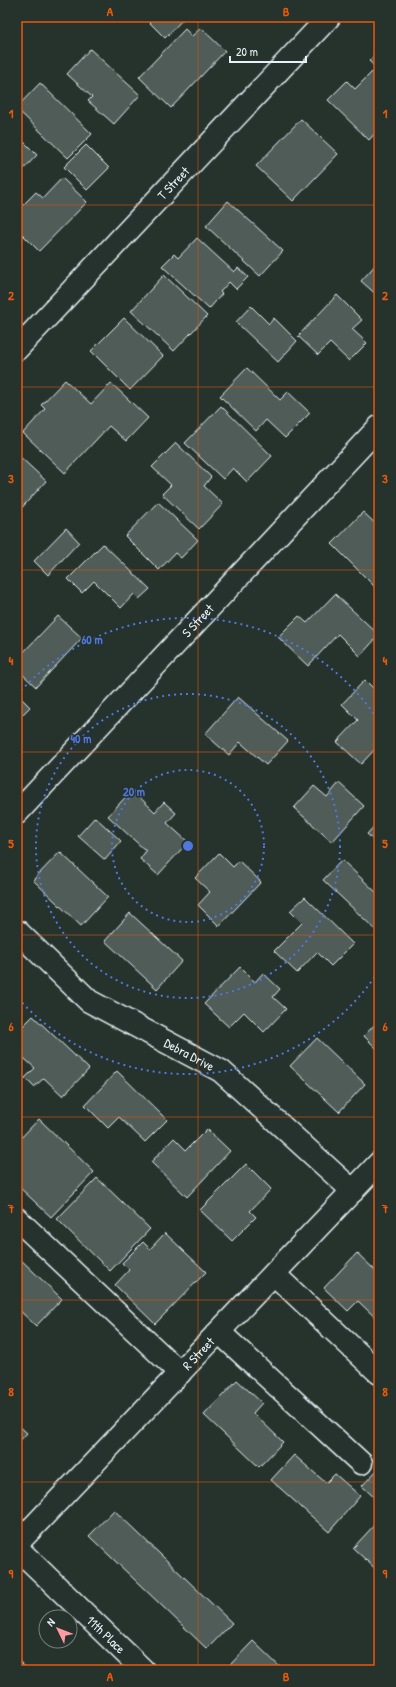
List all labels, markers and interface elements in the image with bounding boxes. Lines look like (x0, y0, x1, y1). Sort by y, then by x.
text: A (107, 2, 114, 20)
text: B (283, 2, 290, 20)
scale bar (230, 38, 306, 64)
text: 20 m (236, 43, 258, 60)
text: 1 (9, 104, 14, 122)
text: 1 (383, 104, 388, 122)
street label: T Street (153, 162, 194, 203)
text: 2 (8, 286, 15, 304)
text: 2 (382, 286, 389, 304)
text: 3 (8, 469, 14, 487)
text: 3 (382, 469, 388, 487)
street label: S Street (178, 600, 218, 641)
text: 60 m (81, 631, 103, 648)
text: 4 (9, 651, 14, 669)
text: 4 (383, 651, 388, 669)
text: 40 m (71, 730, 91, 747)
text: 20 m (123, 783, 145, 800)
text: 5 (8, 834, 14, 852)
text: 5 (382, 834, 388, 852)
centre of rings (181, 839, 195, 853)
text: 6 (8, 1017, 14, 1035)
text: 6 (382, 1017, 388, 1035)
street label: Debra Drive (161, 1034, 218, 1075)
text: 7 (7, 1199, 15, 1217)
text: 7 (381, 1199, 389, 1217)
street label: R Street (178, 1333, 219, 1374)
text: 8 (8, 1382, 14, 1400)
text: 8 (382, 1382, 388, 1400)
text: 9 (9, 1564, 14, 1582)
text: 9 (383, 1564, 388, 1582)
north arrow (38, 1609, 78, 1649)
street label: 11th Place (83, 1611, 129, 1657)
text: N (44, 1615, 58, 1629)
text: A (107, 1667, 114, 1685)
text: B (283, 1667, 290, 1685)

